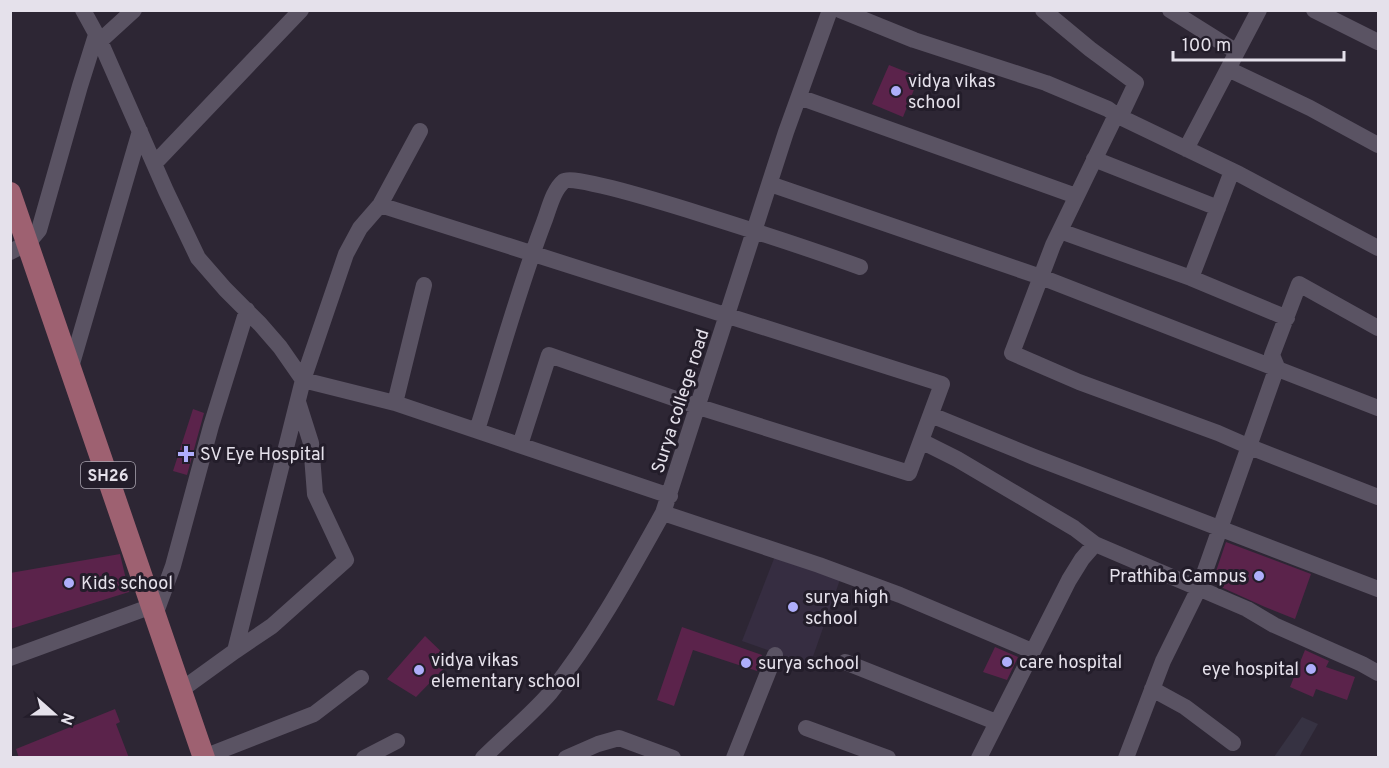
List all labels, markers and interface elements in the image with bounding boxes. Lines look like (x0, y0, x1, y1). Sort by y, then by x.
scale bar (1173, 24, 1344, 62)
text: 100 m (1182, 35, 1231, 58)
place label: vidya vikas school (908, 71, 996, 115)
marker: vidya vikas school (889, 84, 903, 98)
street label: Surya college road (647, 326, 716, 477)
place label: SV Eye Hospital (200, 444, 325, 467)
marker: SV Eye Hospital (177, 445, 195, 463)
road number: SH26 (81, 462, 135, 488)
place label: Prathiba Campus (1109, 566, 1247, 589)
marker: Prathiba Campus (1252, 569, 1266, 583)
place label: Kids school (81, 573, 173, 596)
marker: Kids school (62, 576, 76, 590)
place label: surya high school (805, 587, 889, 631)
marker: surya high school (786, 600, 800, 614)
place label: vidya vikas elementary school (431, 650, 581, 694)
place label: care hospital (1019, 652, 1122, 675)
place label: surya school (758, 653, 859, 676)
marker: care hospital (1000, 655, 1014, 669)
marker: surya school (739, 656, 753, 670)
place label: eye hospital (1202, 659, 1299, 682)
marker: eye hospital (1304, 662, 1318, 676)
marker: vidya vikas elementary school (412, 663, 426, 677)
north arrow (24, 684, 84, 744)
text: N (55, 710, 78, 728)

